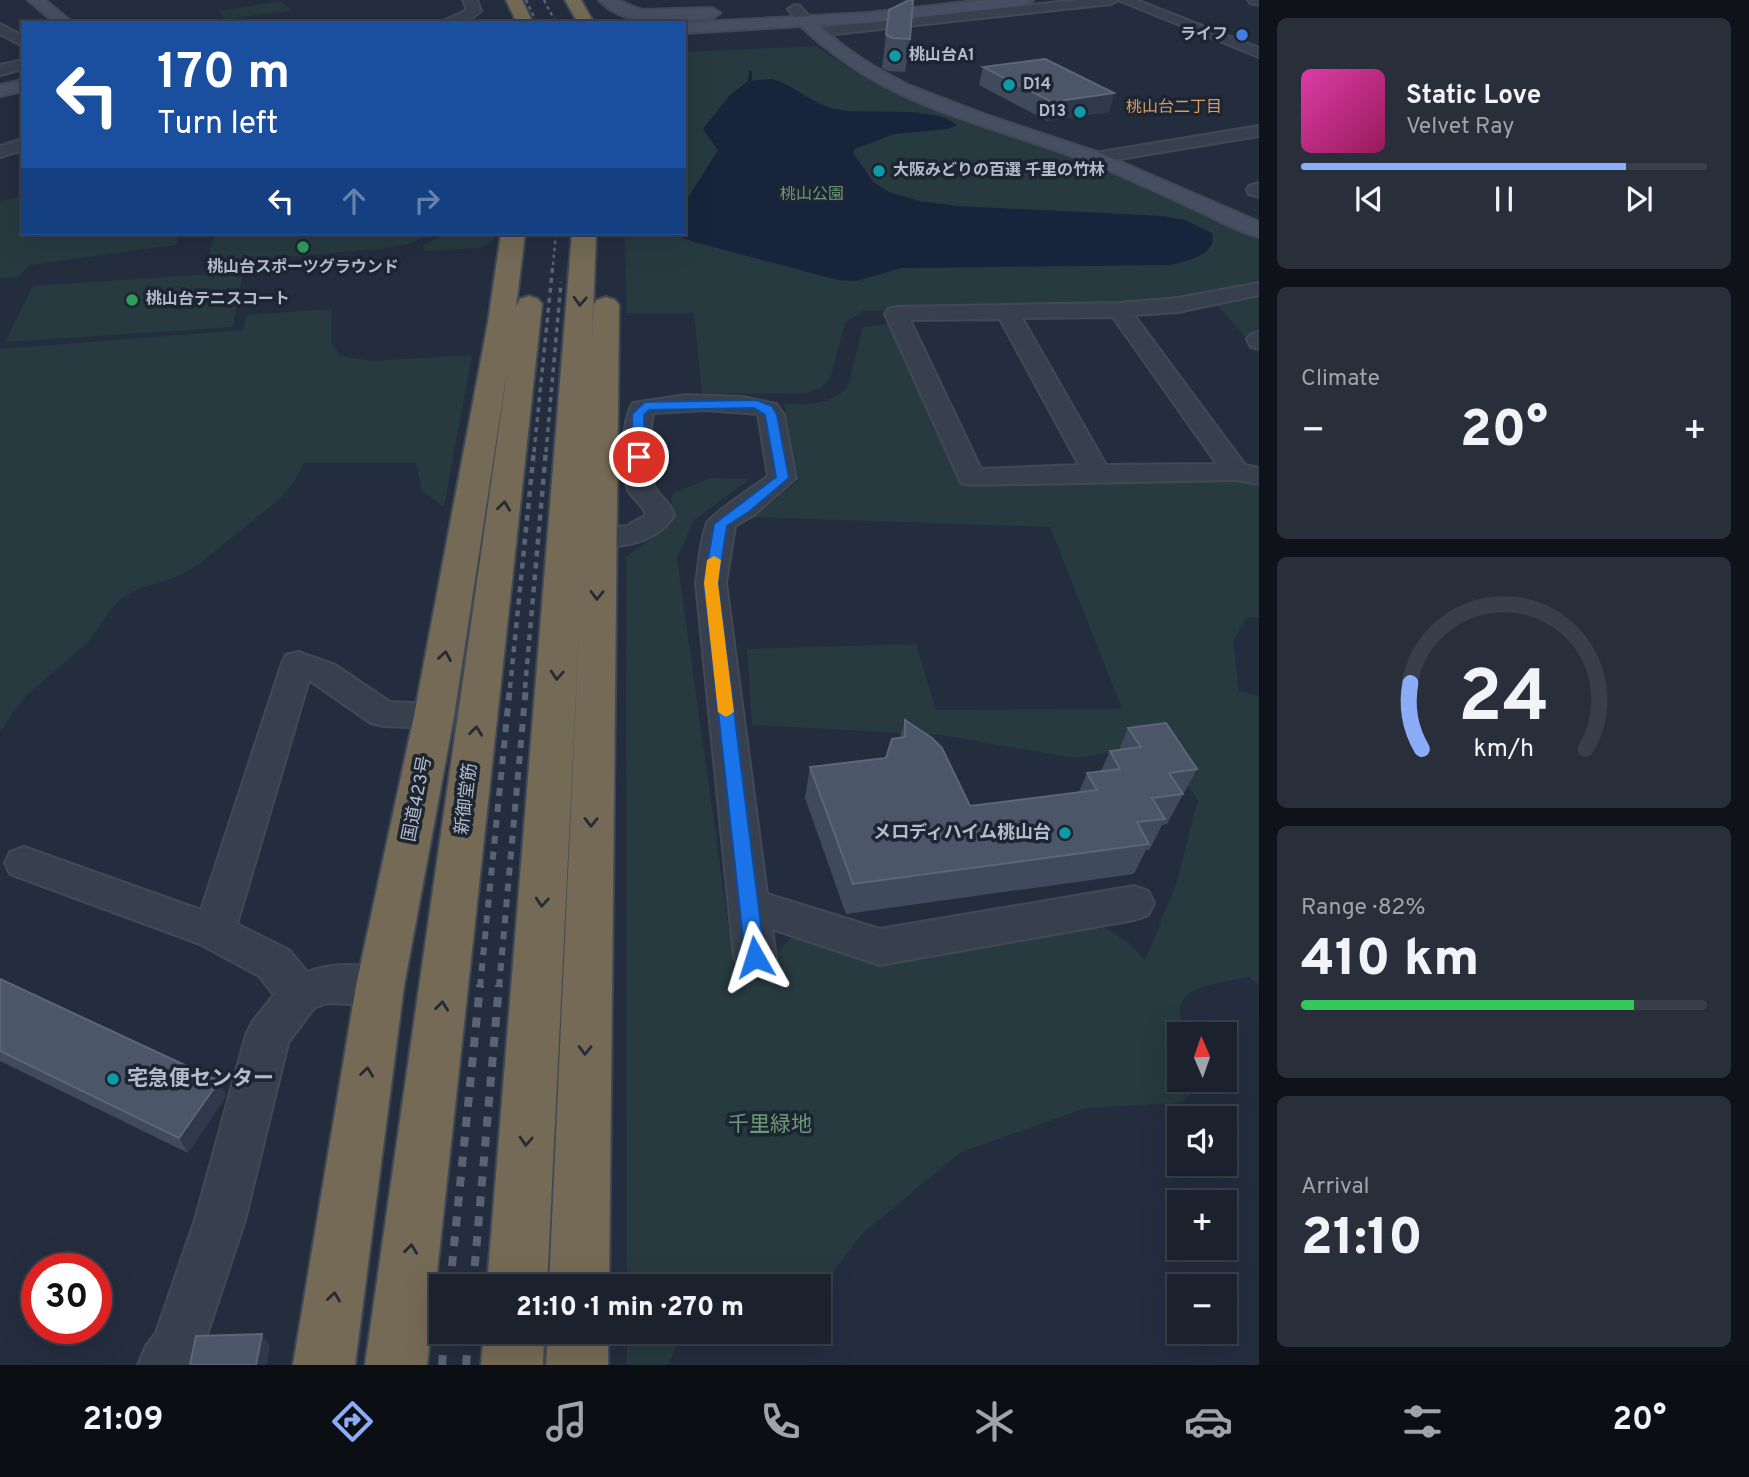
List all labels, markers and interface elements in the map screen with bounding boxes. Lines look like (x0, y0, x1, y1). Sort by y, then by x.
place label: ライフ (1180, 25, 1228, 45)
marker: ライフ (1234, 27, 1250, 43)
text: 170 m (157, 44, 290, 106)
place label: 桃山台A1 (909, 46, 975, 66)
marker: 桃山台A1 (887, 48, 903, 64)
icon: left (42, 49, 133, 140)
place label: D14 (1023, 75, 1051, 95)
marker: D14 (1001, 77, 1017, 93)
text: Static Love (1406, 80, 1541, 113)
district label: 桃山台二丁目 (1126, 98, 1222, 118)
place label: D13 (1039, 102, 1066, 122)
marker: D13 (1072, 104, 1088, 120)
text: Turn left (157, 105, 278, 145)
text: Velvet Ray (1406, 113, 1514, 142)
place label: 大阪みどりの百選 千里の竹林 (893, 161, 1105, 181)
marker: 大阪みどりの百選 千里の竹林 (871, 163, 887, 179)
icon: previous (1350, 180, 1388, 218)
icon: pause (1485, 180, 1523, 218)
icon: next (1620, 180, 1658, 218)
icon: left (262, 182, 300, 220)
icon: ahead (335, 182, 373, 220)
icon: right (408, 182, 446, 220)
park label: 桃山公園 (780, 185, 844, 205)
marker: 桃山台スポーツグラウンド (295, 239, 311, 255)
place label: 桃山台スポーツグラウンド (207, 257, 399, 278)
place label: 桃山台テニスコート (146, 290, 290, 310)
marker: 桃山台テニスコート (124, 292, 140, 308)
one-way arrow (573, 296, 588, 307)
text: Climate (1301, 365, 1380, 394)
text: 20° (1460, 399, 1548, 465)
text: − (1301, 408, 1326, 457)
text: + (1682, 408, 1707, 457)
pin (609, 427, 669, 487)
icon: arrive (620, 438, 658, 476)
one-way arrow (496, 500, 511, 511)
one-way arrow (589, 590, 605, 601)
one-way arrow (437, 650, 452, 662)
text: 24 (1458, 655, 1550, 747)
one-way arrow (550, 669, 565, 680)
one-way arrow (468, 725, 483, 737)
text: km/h (1474, 733, 1534, 765)
street label: 国道423号 (398, 754, 438, 844)
street label: 新御堂筋 (451, 762, 483, 836)
one-way arrow (584, 817, 599, 828)
place label: メロディハイム桃山台 (873, 822, 1051, 845)
marker: メロディハイム桃山台 (1057, 825, 1073, 841)
text: Range · 82% (1301, 894, 1425, 923)
one-way arrow (535, 896, 550, 907)
position arrow (718, 920, 792, 994)
text: 410 km (1301, 928, 1479, 994)
one-way arrow (434, 1000, 449, 1012)
north arrow (1167, 1022, 1237, 1092)
map controls (1167, 1022, 1237, 1344)
one-way arrow (578, 1044, 593, 1055)
place label: 宅急便センター (127, 1066, 274, 1093)
one-way arrow (359, 1067, 374, 1078)
marker: 宅急便センター (105, 1071, 121, 1087)
button: sound (1167, 1106, 1237, 1176)
park label: 千里緑地 (728, 1112, 812, 1139)
one-way arrow (519, 1136, 534, 1147)
text: Arrival (1301, 1173, 1370, 1202)
button: + (1167, 1190, 1237, 1260)
text: 21:10 (1301, 1207, 1423, 1273)
one-way arrow (404, 1243, 419, 1255)
speed limit sign: 30 (21, 1253, 112, 1344)
button: − (1167, 1274, 1237, 1344)
one-way arrow (326, 1292, 341, 1303)
text: 21:10 · 1 min · 270 m (516, 1292, 744, 1325)
icon: directions (328, 1397, 377, 1446)
icon: music (542, 1397, 591, 1446)
icon: phone (756, 1397, 805, 1446)
icon: climate (970, 1397, 1019, 1446)
icon: car (1184, 1397, 1233, 1446)
icon: filters (1398, 1397, 1447, 1446)
text: 21:09 (83, 1401, 163, 1441)
text: 20° (1612, 1401, 1666, 1441)

